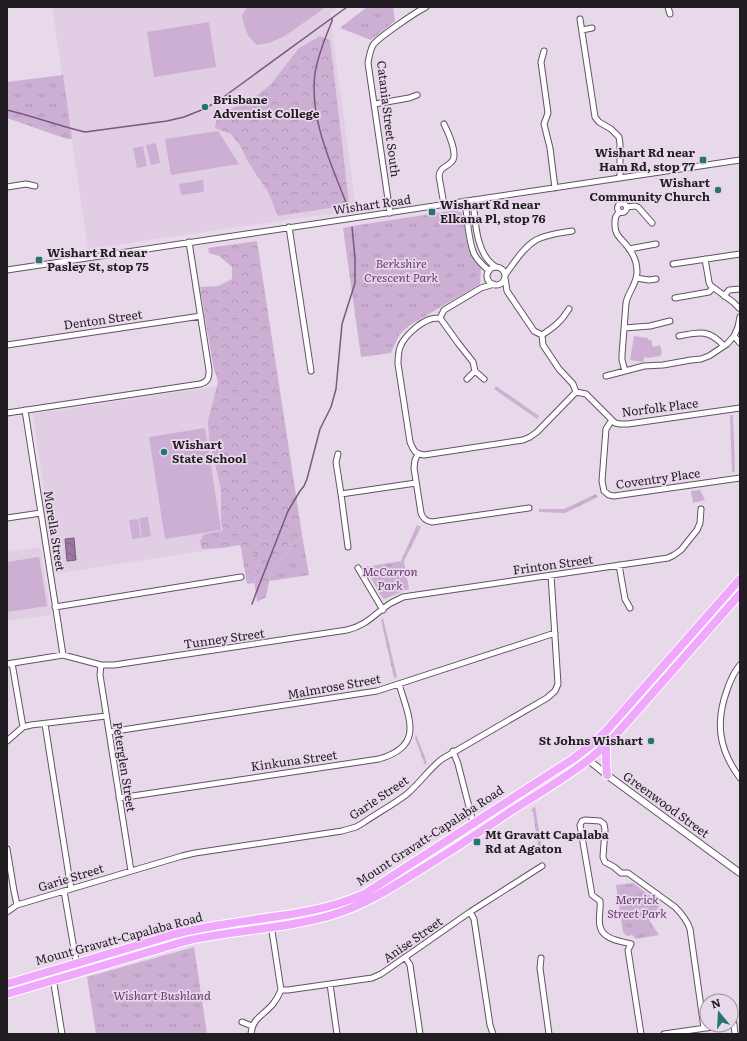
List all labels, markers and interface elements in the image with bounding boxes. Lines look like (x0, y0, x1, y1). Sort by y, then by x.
street label: Catania Street South (373, 60, 405, 178)
place label: Brisbane Adventist College (213, 90, 320, 122)
marker: Brisbane Adventist College (200, 102, 210, 112)
place label: Wishart Rd near Ham Rd, stop 77 (595, 143, 695, 175)
marker: Wishart Rd near Ham Rd, stop 77 (698, 155, 708, 165)
place label: Wishart Community Church (590, 173, 711, 205)
marker: Wishart Community Church (713, 185, 723, 195)
street label: Wishart Road (332, 190, 413, 218)
place label: Wishart Rd near Elkana Pl, stop 76 (440, 195, 545, 227)
marker: Wishart Rd near Elkana Pl, stop 76 (427, 207, 437, 217)
place label: Wishart Rd near Pasley St, stop 75 (47, 243, 149, 275)
park label: Berkshire Crescent Park (364, 254, 438, 286)
marker: Wishart Rd near Pasley St, stop 75 (34, 255, 44, 265)
street label: Denton Street (62, 305, 144, 333)
street label: Norfolk Place (621, 393, 699, 421)
place label: Wishart State School (172, 435, 247, 467)
marker: Wishart State School (159, 447, 169, 457)
street label: Coventry Place (614, 463, 701, 493)
street label: Morella Street (40, 489, 70, 573)
street label: Frinton Street (512, 549, 594, 579)
park label: McCarron Park (362, 562, 418, 594)
street label: Tunney Street (182, 623, 266, 653)
street label: Malmrose Street (286, 669, 382, 703)
street label: Peterglen Street (109, 720, 141, 813)
place label: St Johns Wishart (539, 731, 644, 749)
marker: St Johns Wishart (646, 736, 656, 746)
street label: Kinkuna Street (250, 745, 338, 775)
street label: Greenwood Street (620, 767, 714, 842)
street label: Garie Street (345, 771, 412, 824)
street label: Mount Gravatt-Capalaba Road (352, 780, 507, 890)
place label: Mt Gravatt Capalaba Rd at Agaton (485, 825, 609, 857)
marker: Mt Gravatt Capalaba Rd at Agaton (472, 837, 482, 847)
street label: Garie Street (36, 858, 106, 896)
park label: Merrick Street Park (607, 890, 667, 922)
street label: Mount Gravatt-Capalaba Road (33, 907, 205, 969)
street label: Anise Street (379, 912, 446, 966)
park label: Wishart Bushland (113, 986, 211, 1004)
north arrow (699, 993, 739, 1033)
text: N (709, 994, 722, 1012)

